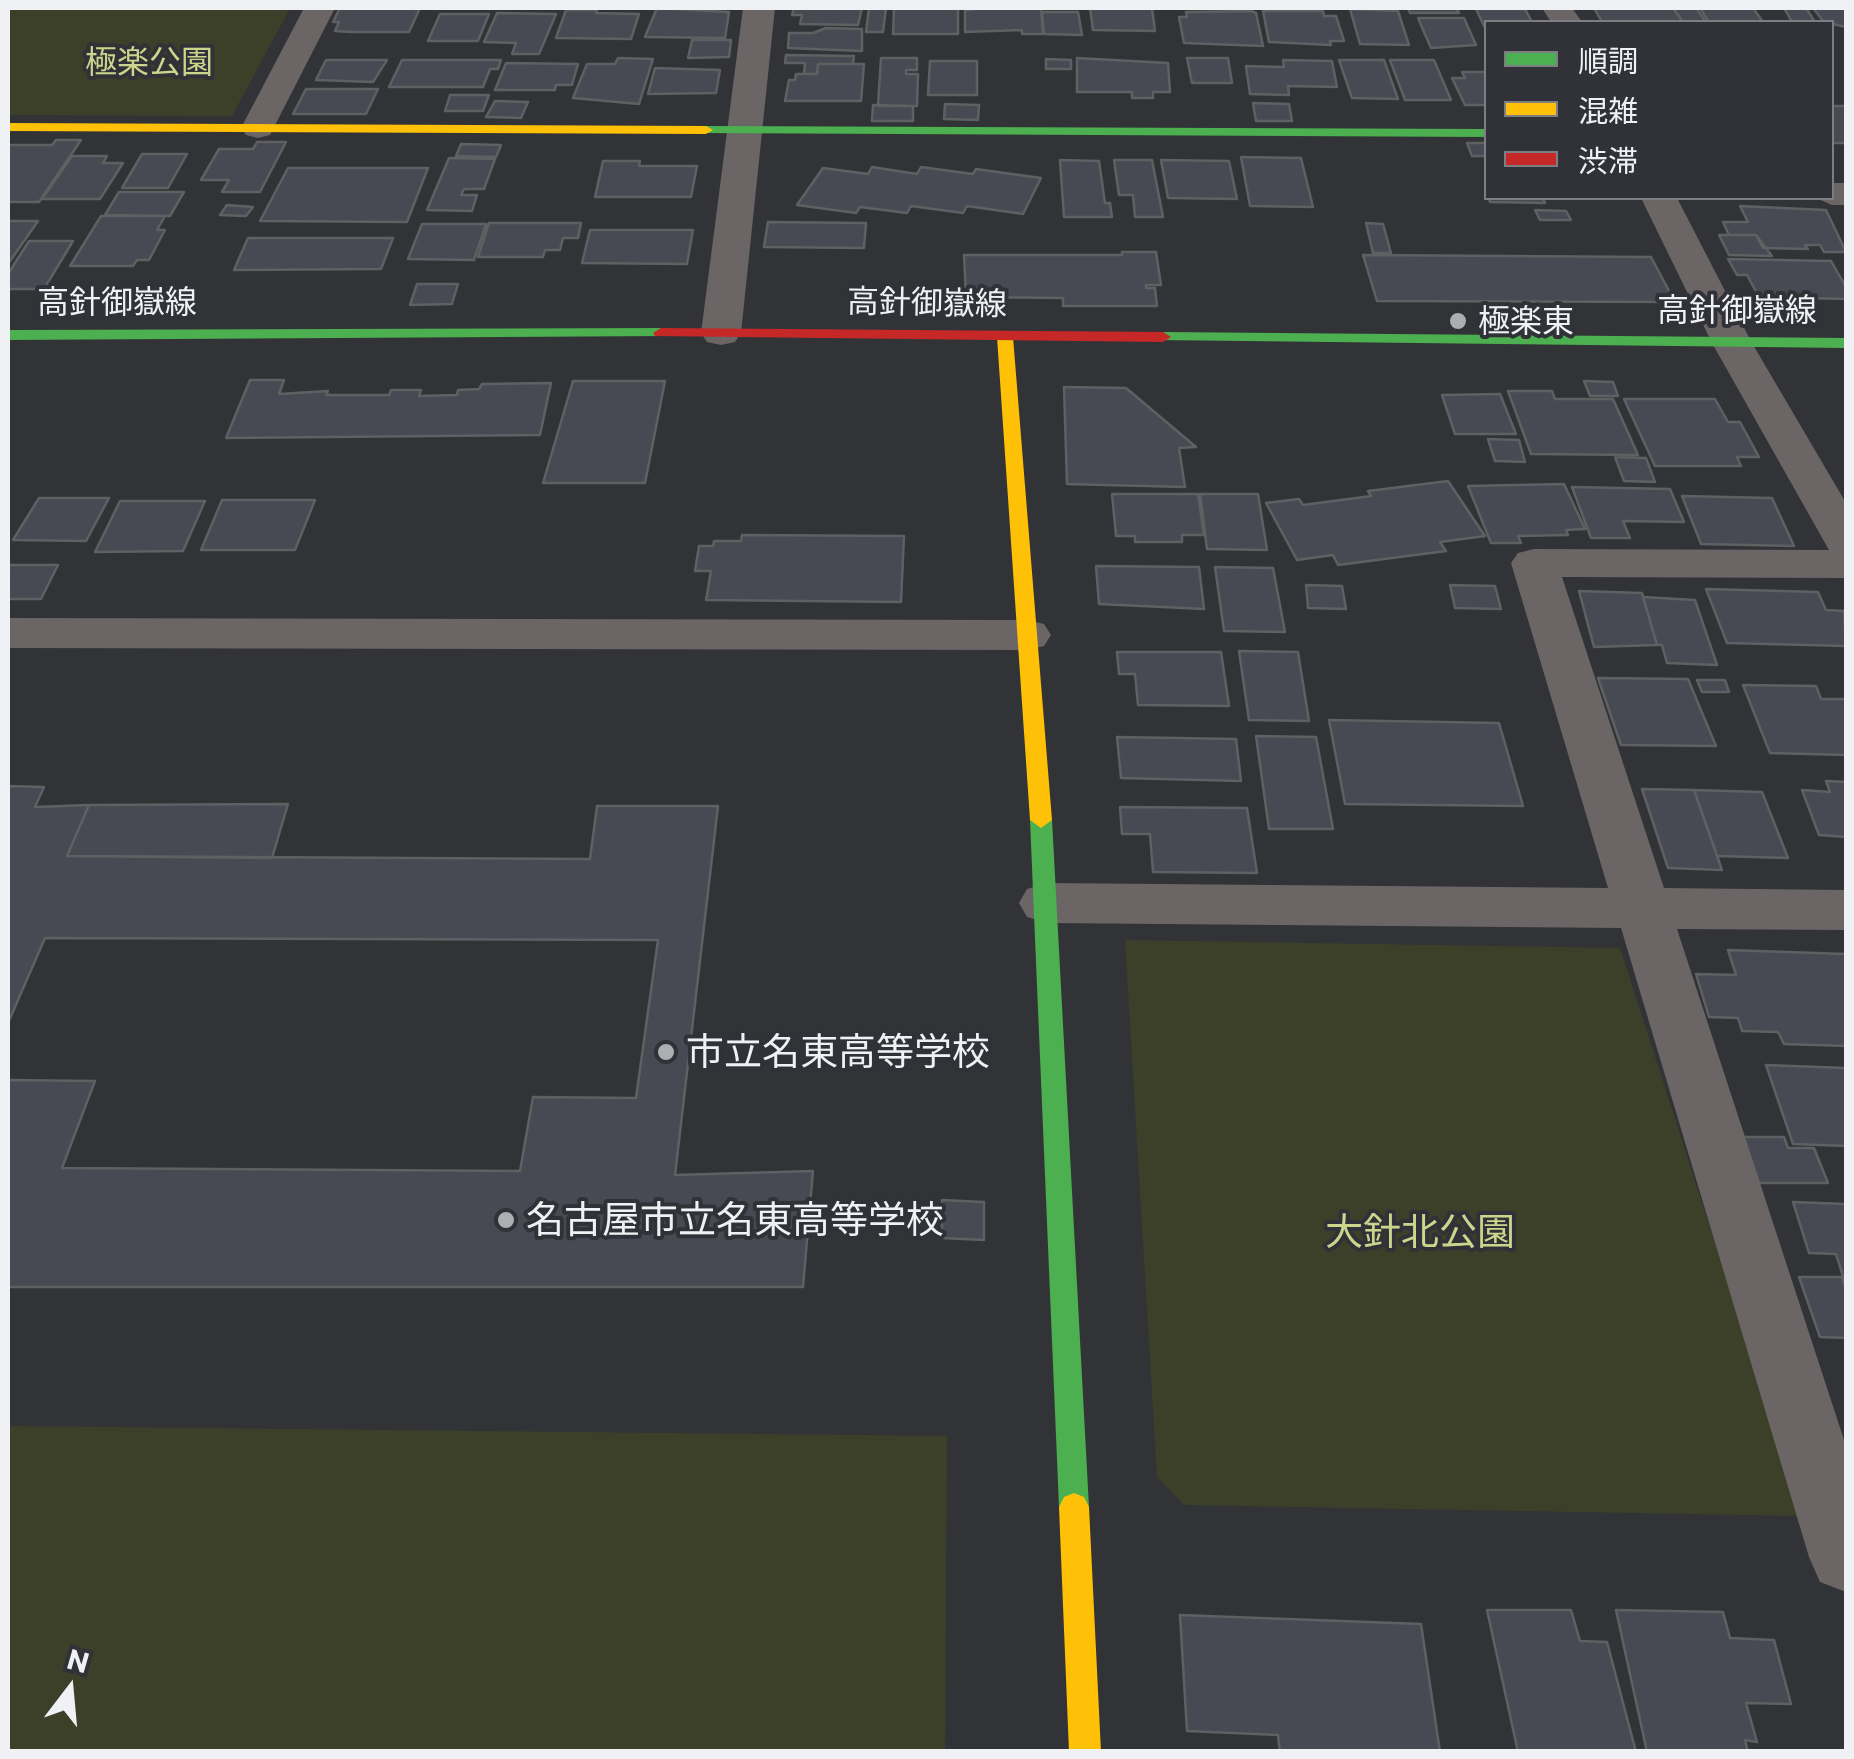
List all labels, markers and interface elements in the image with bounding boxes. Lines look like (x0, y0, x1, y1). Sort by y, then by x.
legend (1484, 20, 1834, 200)
text: 順調 (1578, 41, 1638, 78)
park label: 極楽公園 (85, 43, 213, 81)
text: 混雑 (1578, 91, 1638, 128)
text: 渋滞 (1578, 141, 1638, 178)
street label: 高針御嶽線 (847, 282, 1007, 324)
street label: 高針御嶽線 (37, 283, 197, 321)
street label: 高針御嶽線 (1657, 291, 1817, 329)
place label: 極楽東 (1478, 302, 1574, 340)
marker: 極楽東 (1447, 310, 1469, 332)
place label: 市立名東高等学校 (686, 1029, 990, 1075)
marker: 市立名東高等学校 (655, 1041, 677, 1063)
place label: 名古屋市立名東高等学校 (526, 1197, 944, 1243)
marker: 名古屋市立名東高等学校 (495, 1209, 517, 1231)
park label: 大針北公園 (1325, 1209, 1515, 1255)
north arrow (20, 1639, 120, 1739)
text: N (63, 1641, 93, 1679)

